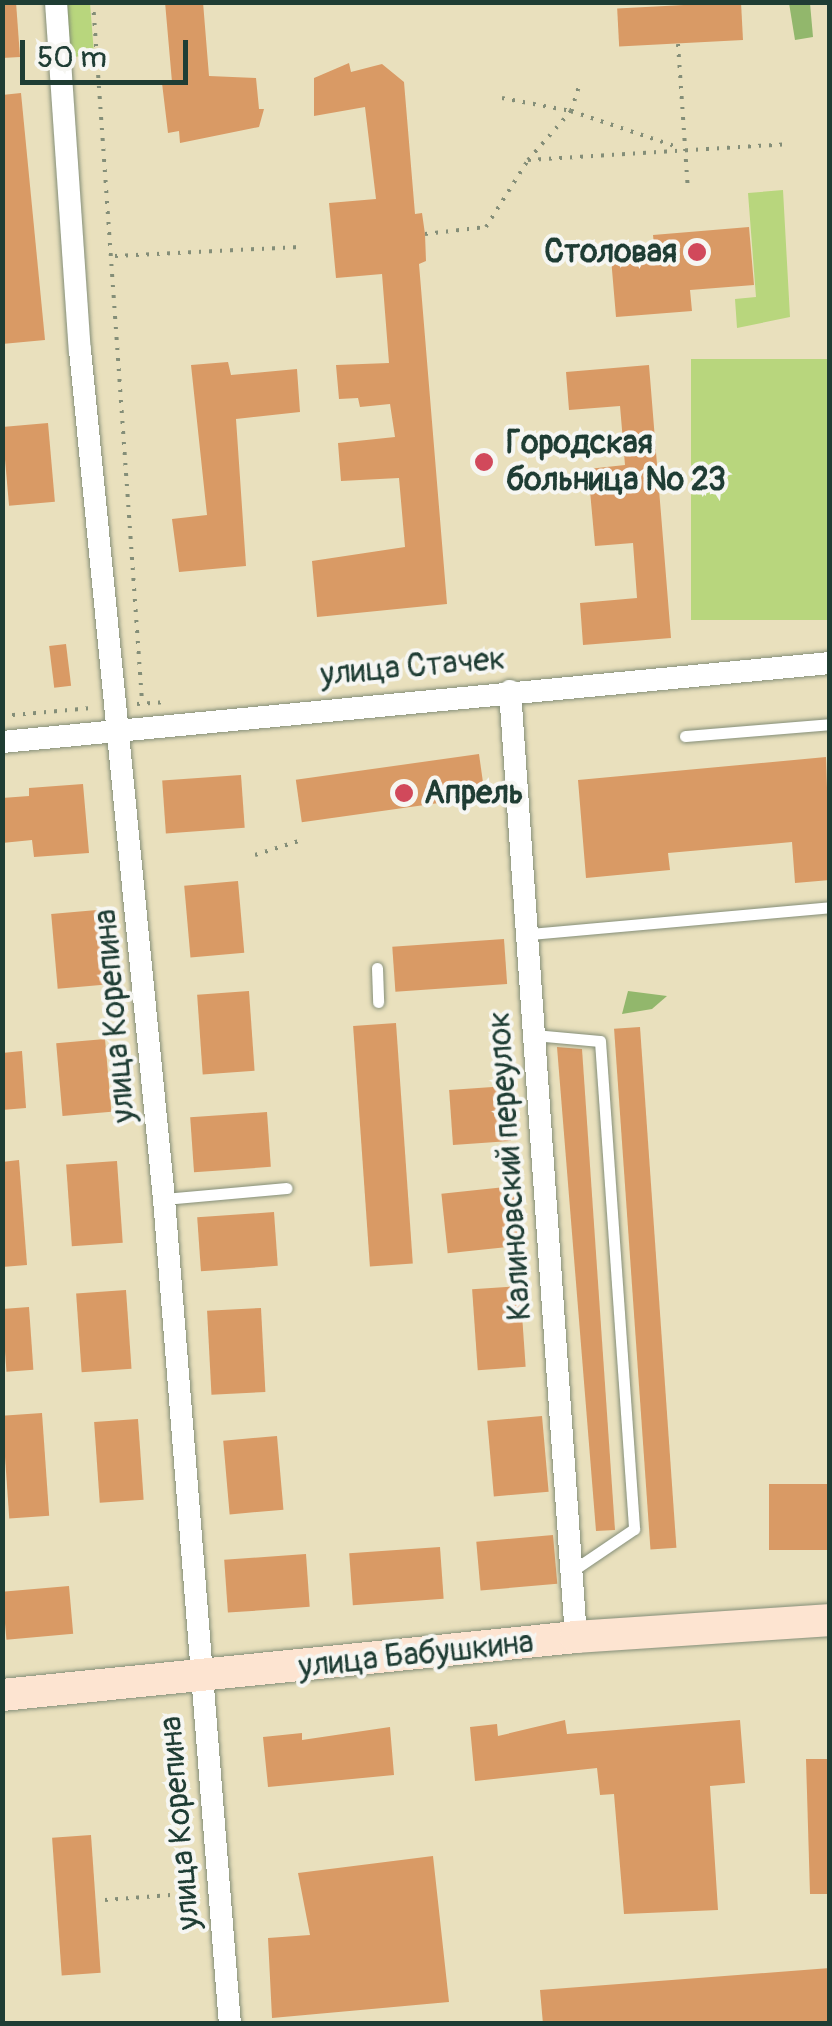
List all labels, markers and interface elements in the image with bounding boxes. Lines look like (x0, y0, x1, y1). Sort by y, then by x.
scale bar (25, 20, 192, 82)
text: 50 m (37, 39, 107, 76)
place label: Столовая (544, 233, 677, 271)
marker: Столовая (686, 241, 708, 263)
place label: Городская больница № 23 (506, 425, 726, 500)
marker: Городская больница № 23 (471, 449, 497, 475)
street label: улица Стачек (319, 640, 507, 694)
place label: Апрель (424, 774, 523, 812)
marker: Апрель (393, 782, 415, 804)
street label: улица Корепина (87, 908, 143, 1124)
street label: Калиновский переулок (480, 1010, 540, 1322)
street label: улица Бабушкина (297, 1624, 535, 1686)
street label: улица Корепина (152, 1715, 208, 1931)

